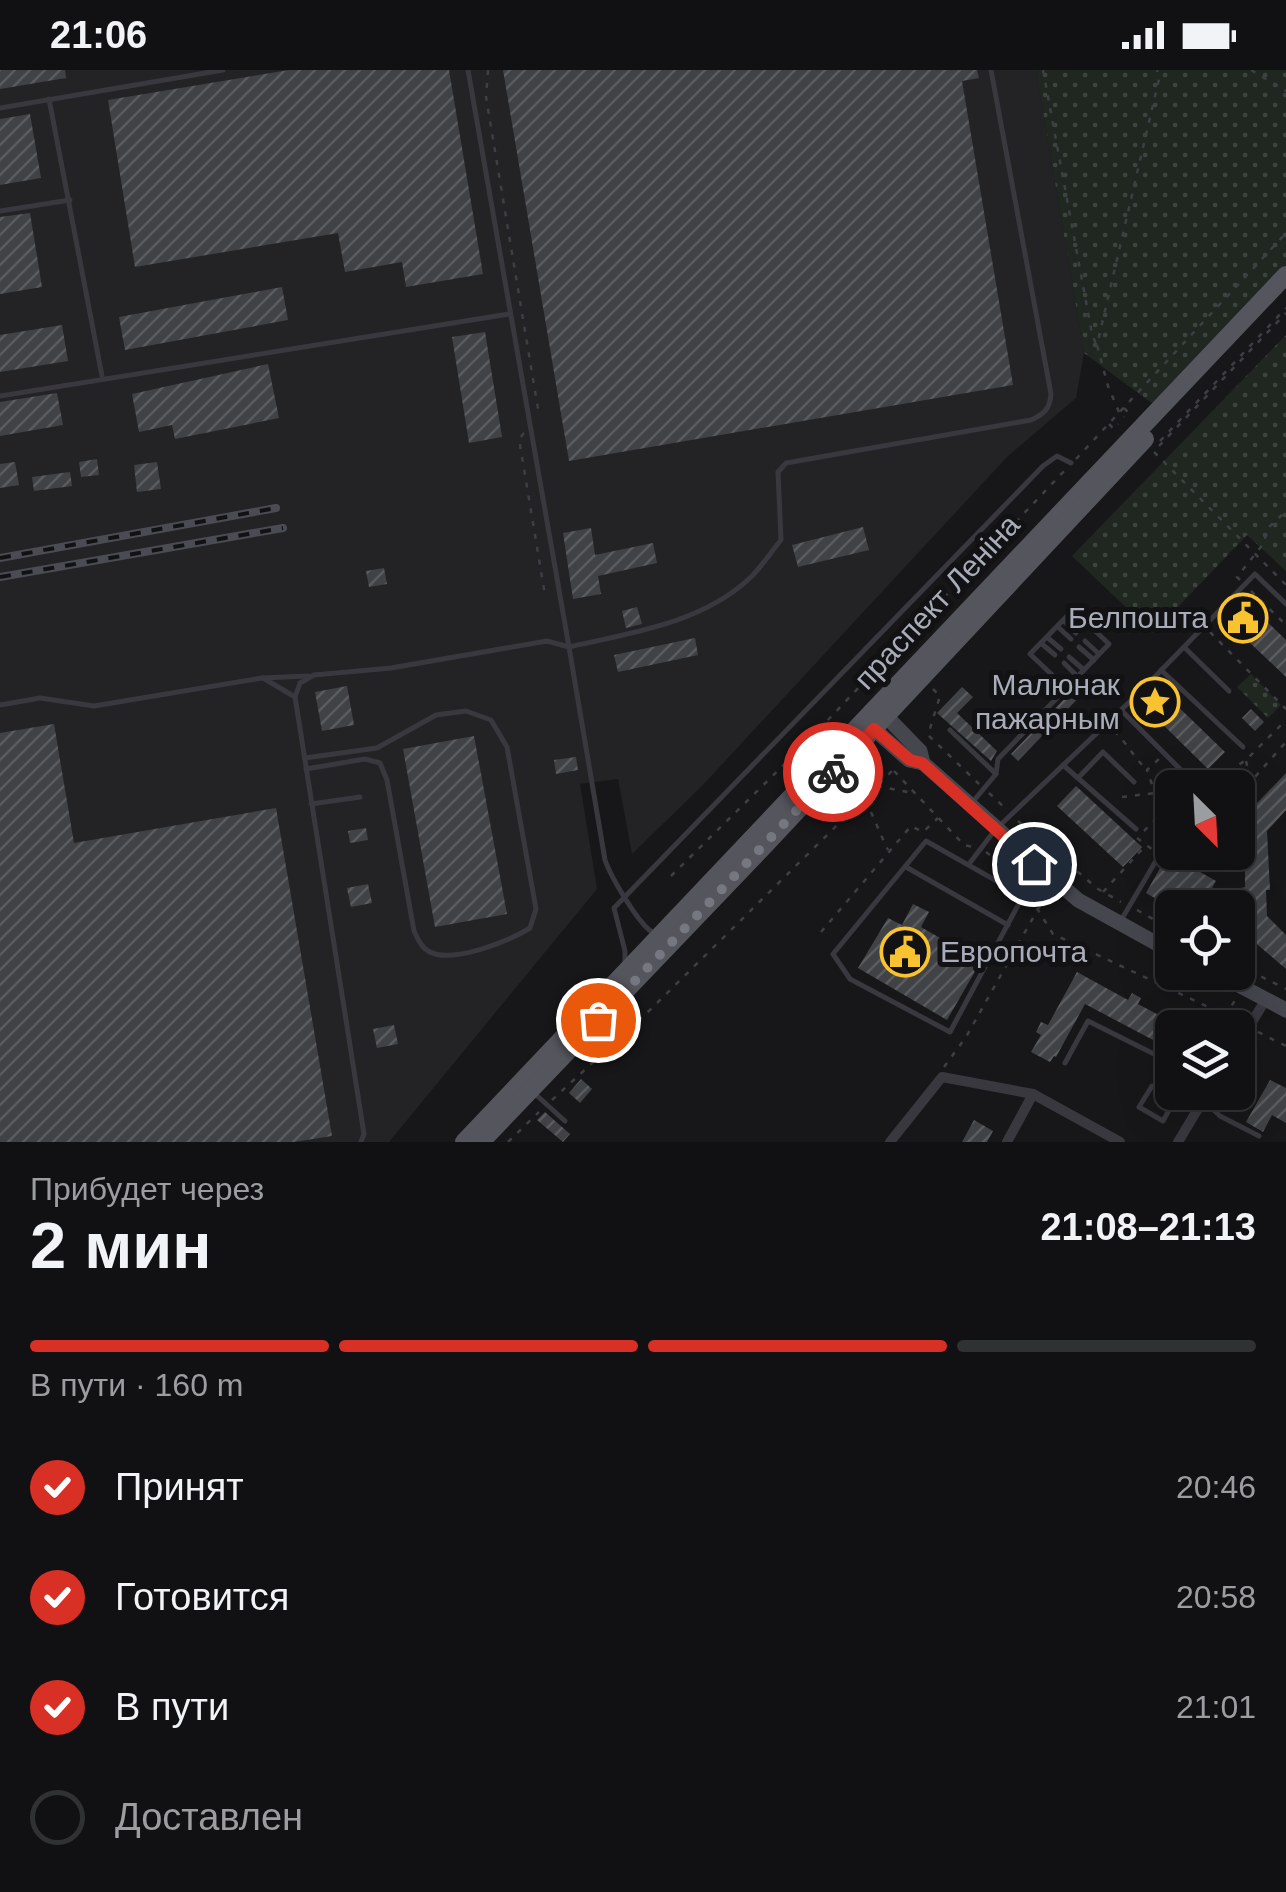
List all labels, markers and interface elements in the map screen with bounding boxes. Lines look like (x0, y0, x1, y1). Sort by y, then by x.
text: 21:06 (50, 14, 147, 56)
street label: праспект Леніна (848, 508, 1026, 696)
public building icon: Белпошта (1217, 592, 1269, 644)
place label: Белпошта (1068, 601, 1208, 634)
place label: Малюнак пажарным (975, 668, 1121, 735)
place icon: Малюнак пажарным (1129, 676, 1181, 728)
courier (783, 722, 883, 822)
icon: bike (806, 745, 861, 800)
north arrow (1155, 770, 1255, 870)
map controls (1155, 770, 1255, 1110)
pin (992, 822, 1077, 907)
icon: home (1007, 837, 1062, 892)
button: locate (1155, 890, 1255, 990)
public building icon: Европочта (879, 926, 931, 978)
place label: Европочта (940, 935, 1088, 968)
pin (556, 978, 641, 1063)
icon: bag (571, 993, 626, 1048)
button: layers (1155, 1010, 1255, 1110)
text: Прибудет через (30, 1171, 264, 1207)
text: 21:08–21:13 (1040, 1206, 1256, 1248)
text: 2 мин (30, 1209, 212, 1282)
text: В пути · 160 m (30, 1367, 243, 1403)
icon: check (30, 1460, 85, 1515)
text: Принят (115, 1466, 244, 1508)
text: 20:46 (1176, 1469, 1256, 1505)
icon: check (30, 1570, 85, 1625)
text: Готовится (115, 1576, 289, 1618)
text: 20:58 (1176, 1579, 1256, 1615)
icon: check (30, 1680, 85, 1735)
text: В пути (115, 1686, 229, 1728)
text: 21:01 (1176, 1689, 1256, 1725)
text: Доставлен (115, 1796, 303, 1838)

